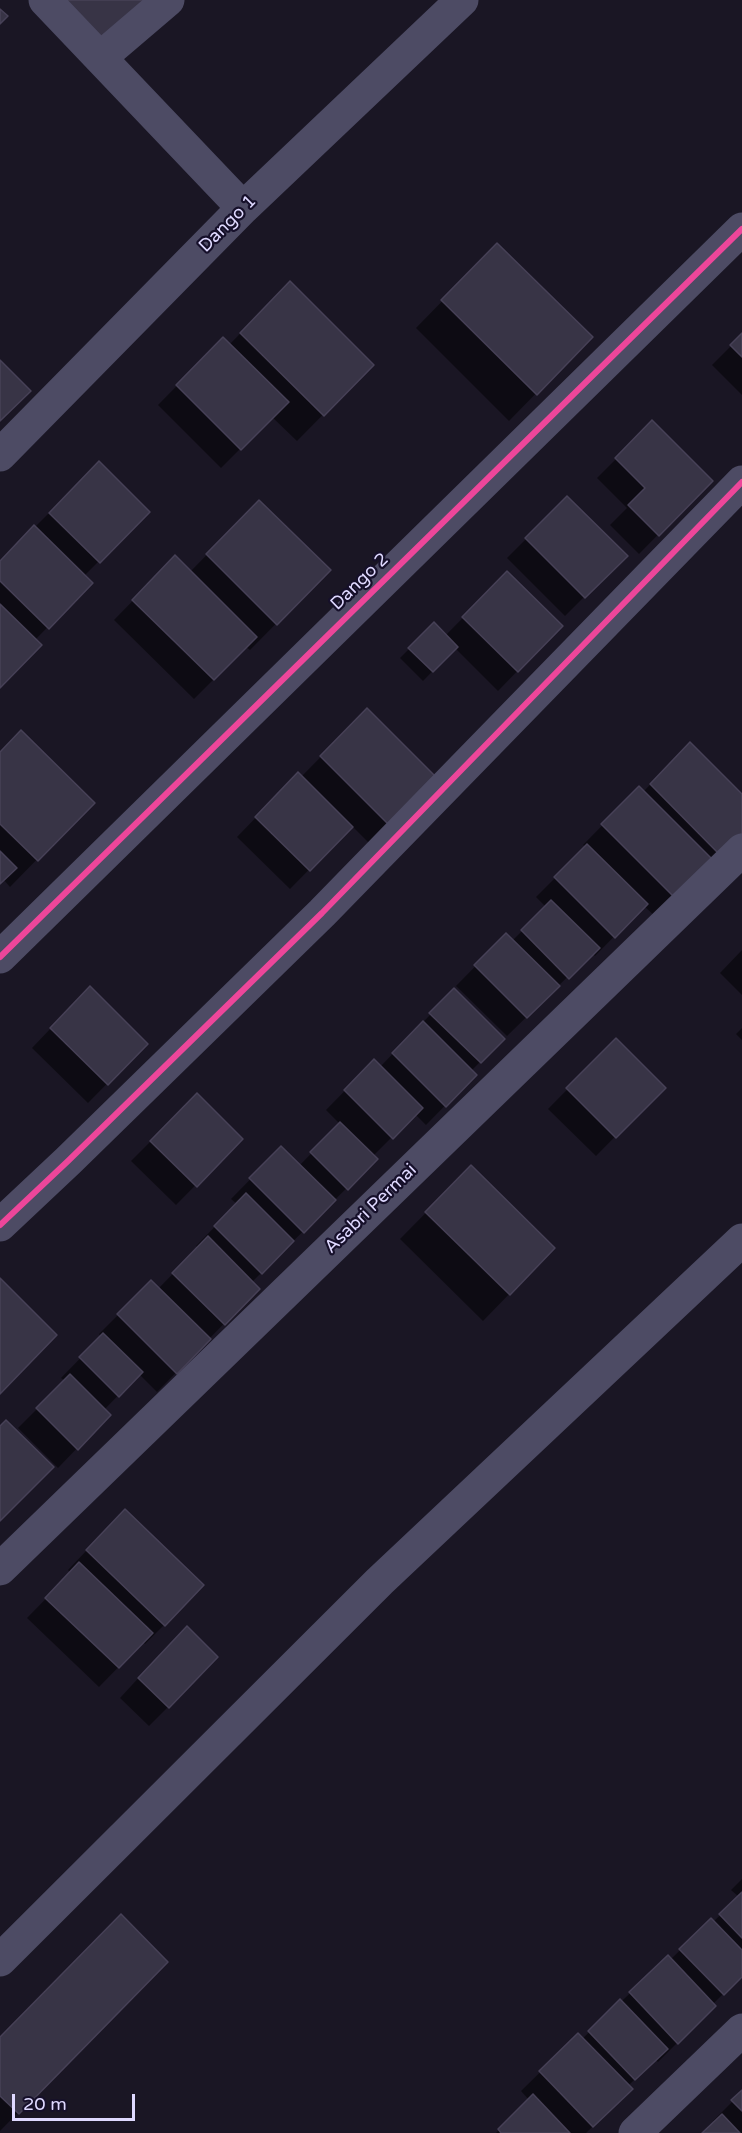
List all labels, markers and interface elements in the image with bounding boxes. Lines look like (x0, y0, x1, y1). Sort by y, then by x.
street label: Dango 1 (195, 191, 261, 257)
street label: Dango 2 (326, 549, 394, 615)
street label: Asabri Permai (320, 1160, 422, 1258)
scale bar (15, 2082, 138, 2120)
text: 20 m (23, 2093, 67, 2115)

